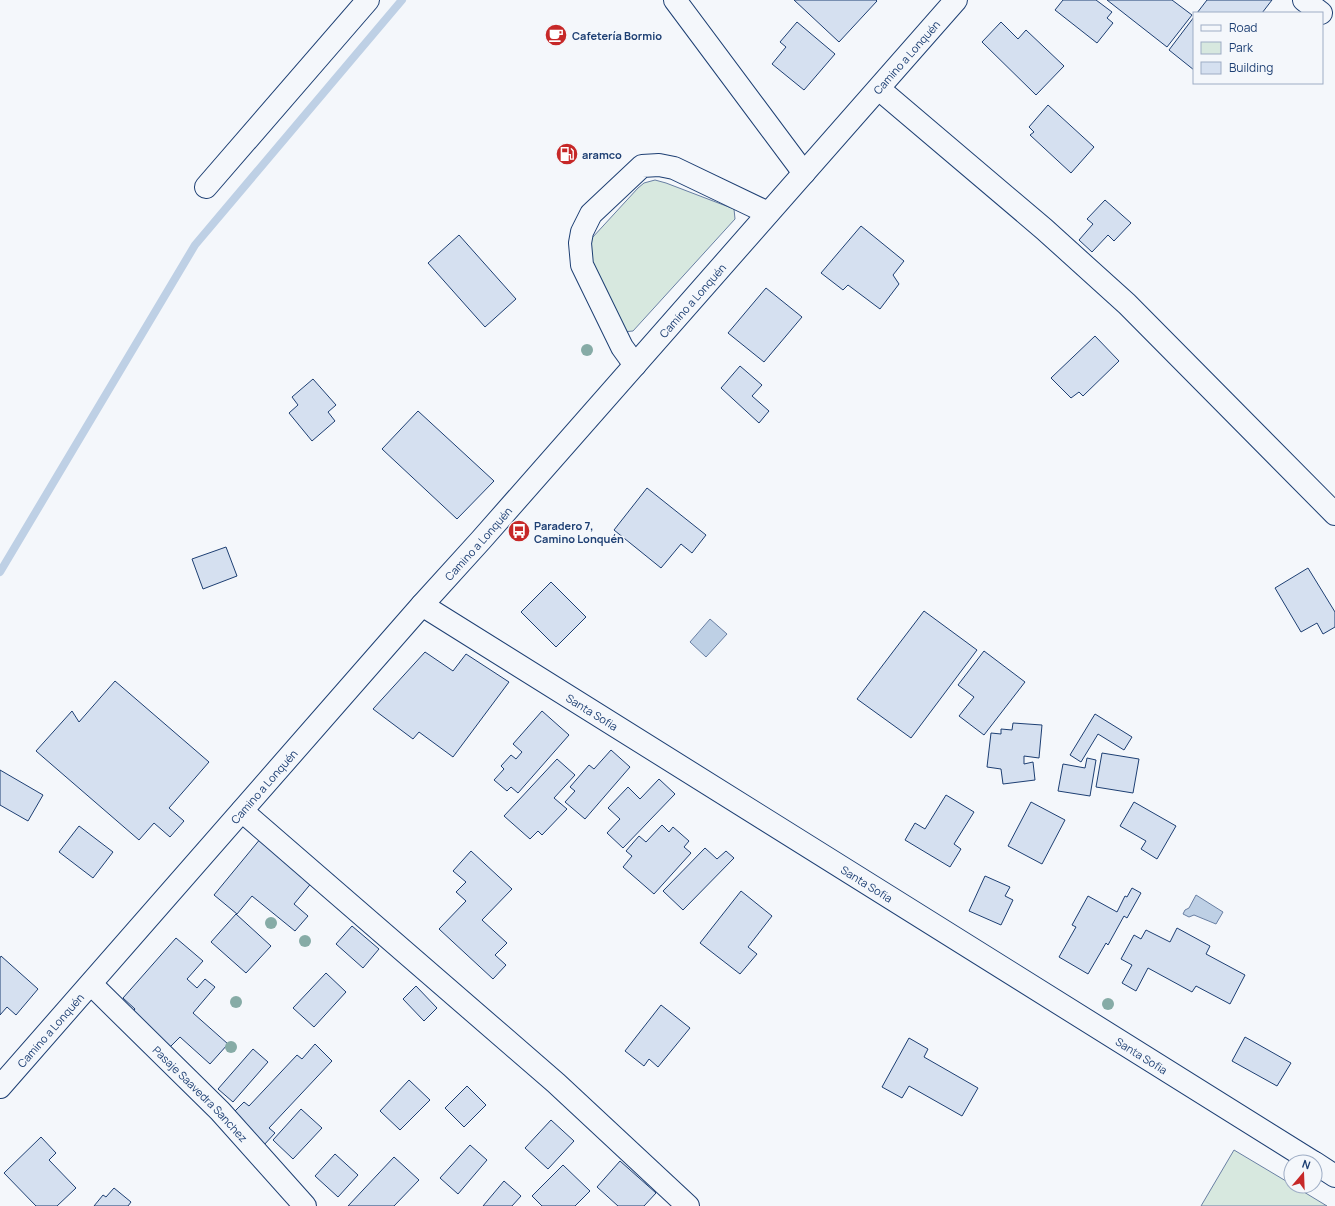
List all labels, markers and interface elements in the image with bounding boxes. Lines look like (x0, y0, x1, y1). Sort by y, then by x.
legend (1193, 12, 1323, 84)
street label: Camino a Lonquén (869, 17, 943, 97)
text: Road (1229, 19, 1257, 36)
cafe icon: Cafetería Bormio (543, 22, 569, 48)
place label: Cafetería Bormio (572, 28, 662, 43)
text: Park (1229, 39, 1254, 56)
text: Building (1229, 59, 1273, 76)
fuel station icon: aramco (554, 141, 580, 167)
place label: aramco (582, 147, 622, 162)
street label: Camino a Lonquén (655, 260, 729, 340)
street label: Camino a Lonquén (441, 503, 515, 583)
bus stop icon: Paradero 7, Camino Lonquén (506, 518, 532, 544)
place label: Paradero 7, Camino Lonquén (534, 518, 624, 546)
street label: Santa Sofia (564, 690, 621, 733)
street label: Camino a Lonquén (227, 746, 300, 826)
street label: Santa Sofia (838, 861, 896, 905)
street label: Camino a Lonquén (13, 989, 87, 1070)
street label: Santa Sofia (1113, 1033, 1171, 1077)
street label: Pasaje Saavedra Sanchez (150, 1042, 251, 1145)
north arrow (1283, 1154, 1323, 1194)
text: N (1300, 1156, 1313, 1172)

